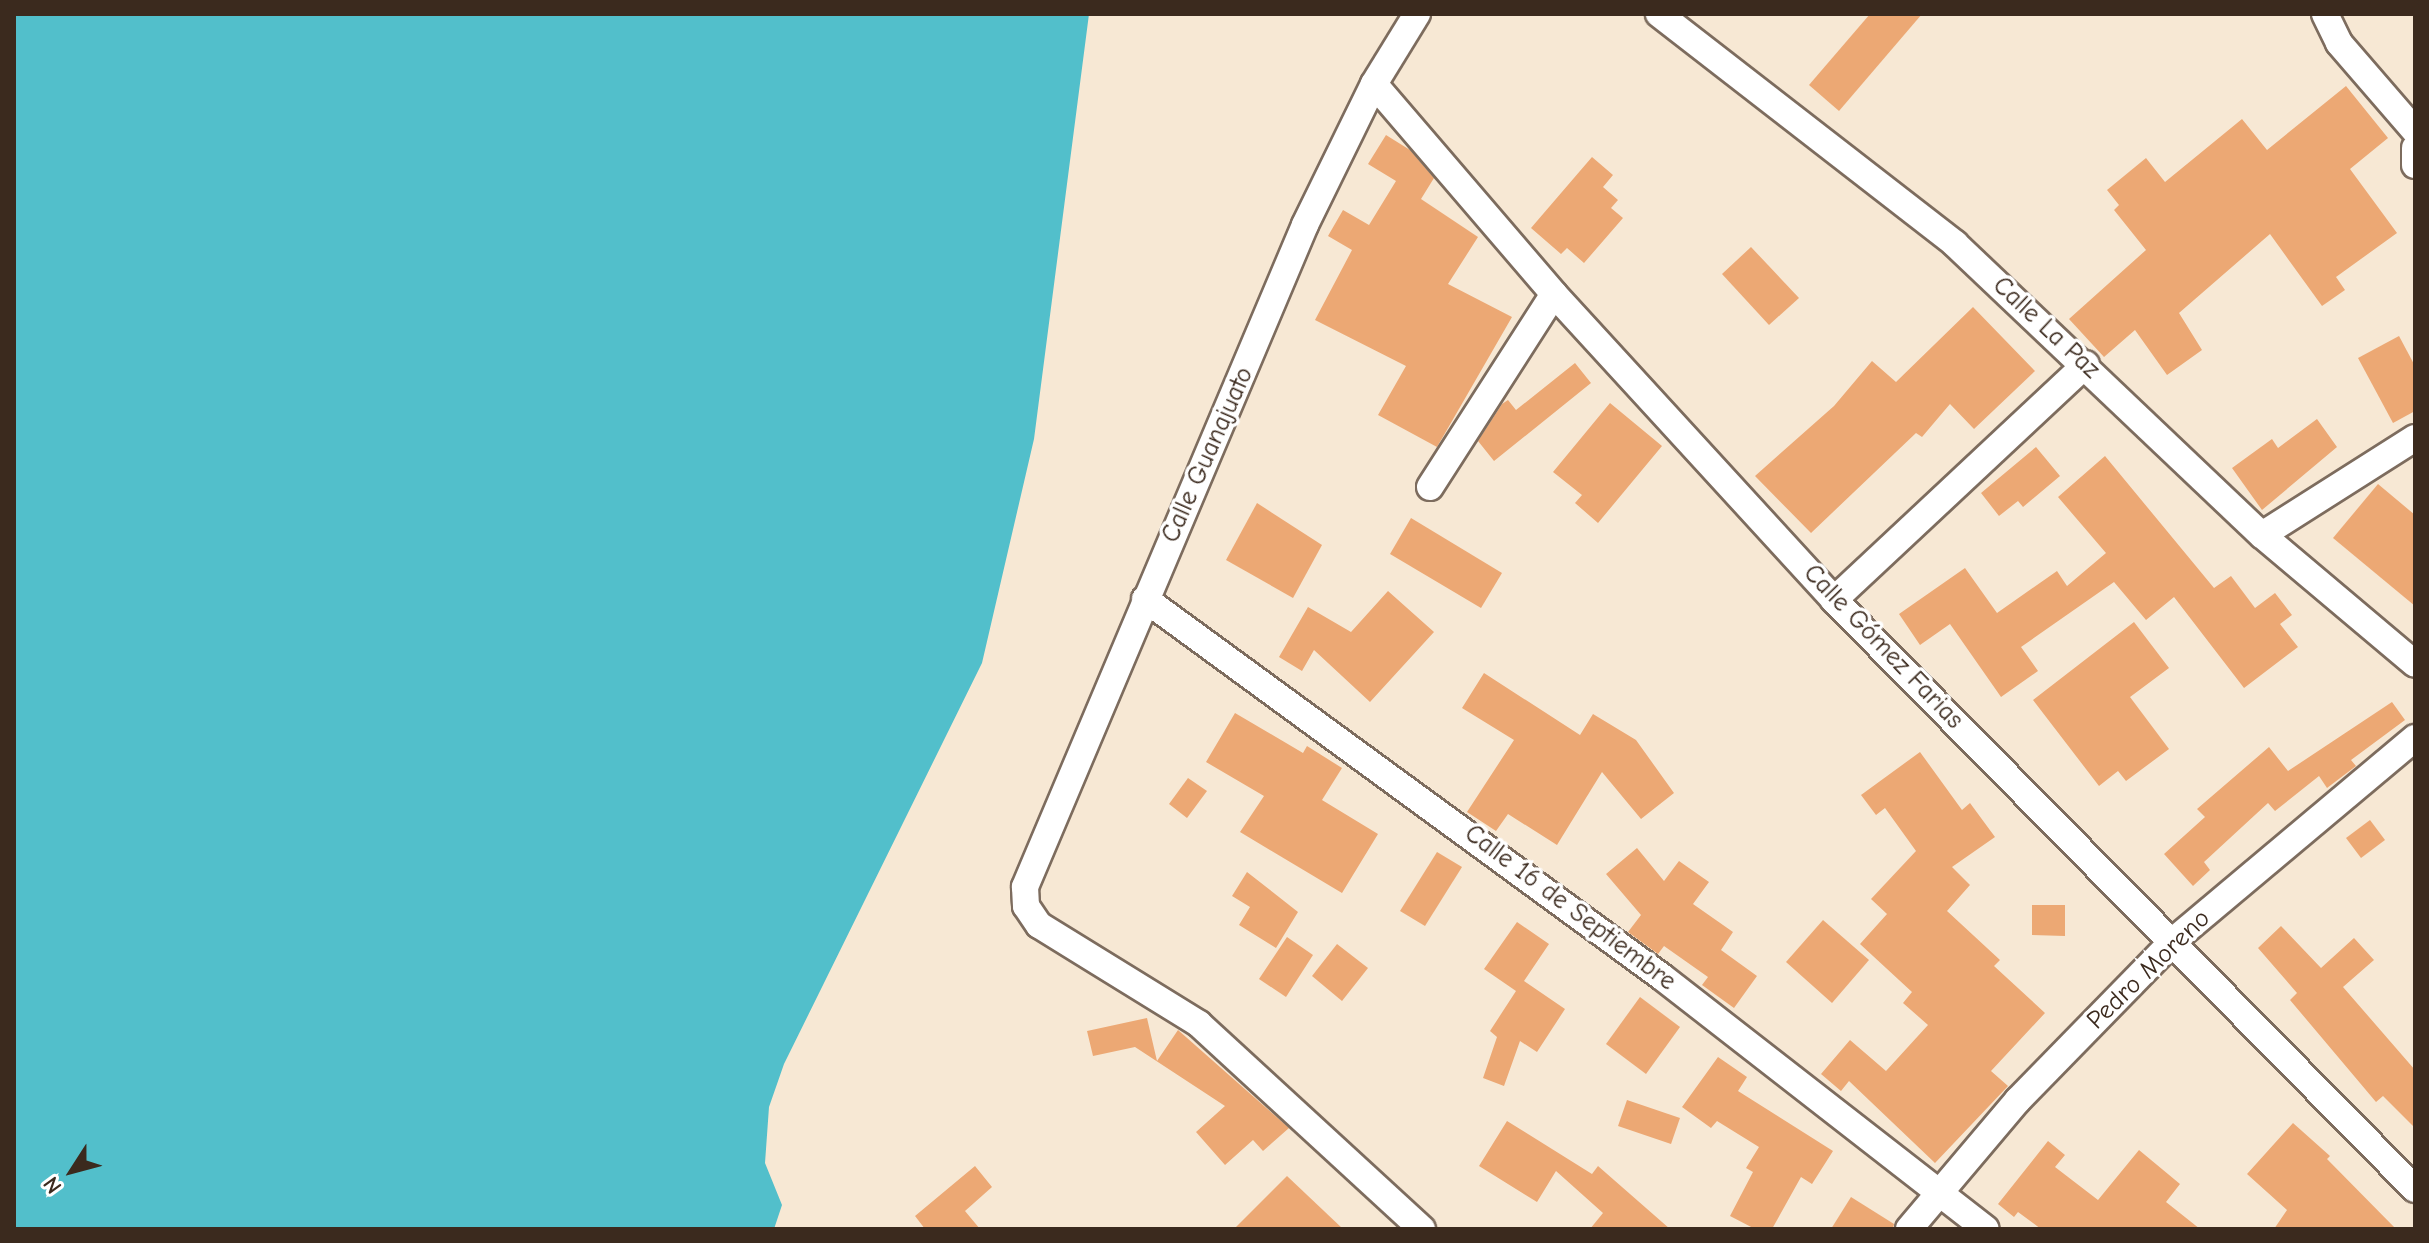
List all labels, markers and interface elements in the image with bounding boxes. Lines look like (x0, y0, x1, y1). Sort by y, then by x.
street label: Calle La Paz (1986, 270, 2106, 386)
street label: Calle Guanajuato (1155, 362, 1261, 548)
street label: Calle Gómez Farias (1796, 558, 1970, 736)
street label: Calle 16 de Septiembre (1458, 818, 1682, 998)
street label: Pedro Moreno (2081, 904, 2217, 1036)
north arrow (32, 1131, 112, 1211)
text: N (38, 1172, 67, 1199)

